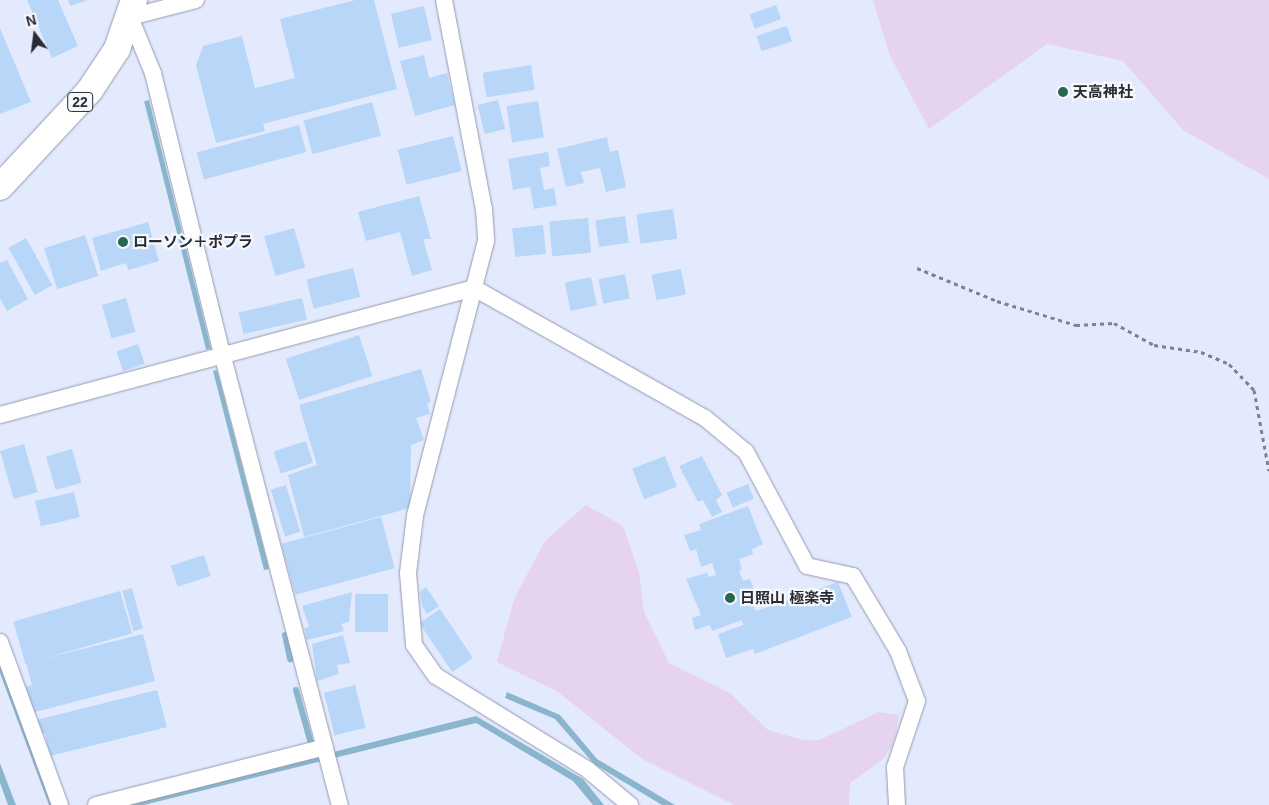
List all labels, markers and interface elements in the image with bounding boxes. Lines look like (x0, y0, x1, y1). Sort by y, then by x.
north arrow (10, 10, 60, 60)
text: N (24, 11, 38, 30)
place label: 天高神社 (1073, 83, 1133, 101)
marker: 天高神社 (1057, 86, 1069, 98)
road number: 22 (66, 90, 94, 114)
place label: ローソン＋ポプラ (133, 233, 253, 251)
marker: ローソン＋ポプラ (117, 236, 129, 248)
place label: 日照山 極楽寺 (740, 589, 834, 607)
marker: 日照山 極楽寺 (724, 592, 736, 604)

